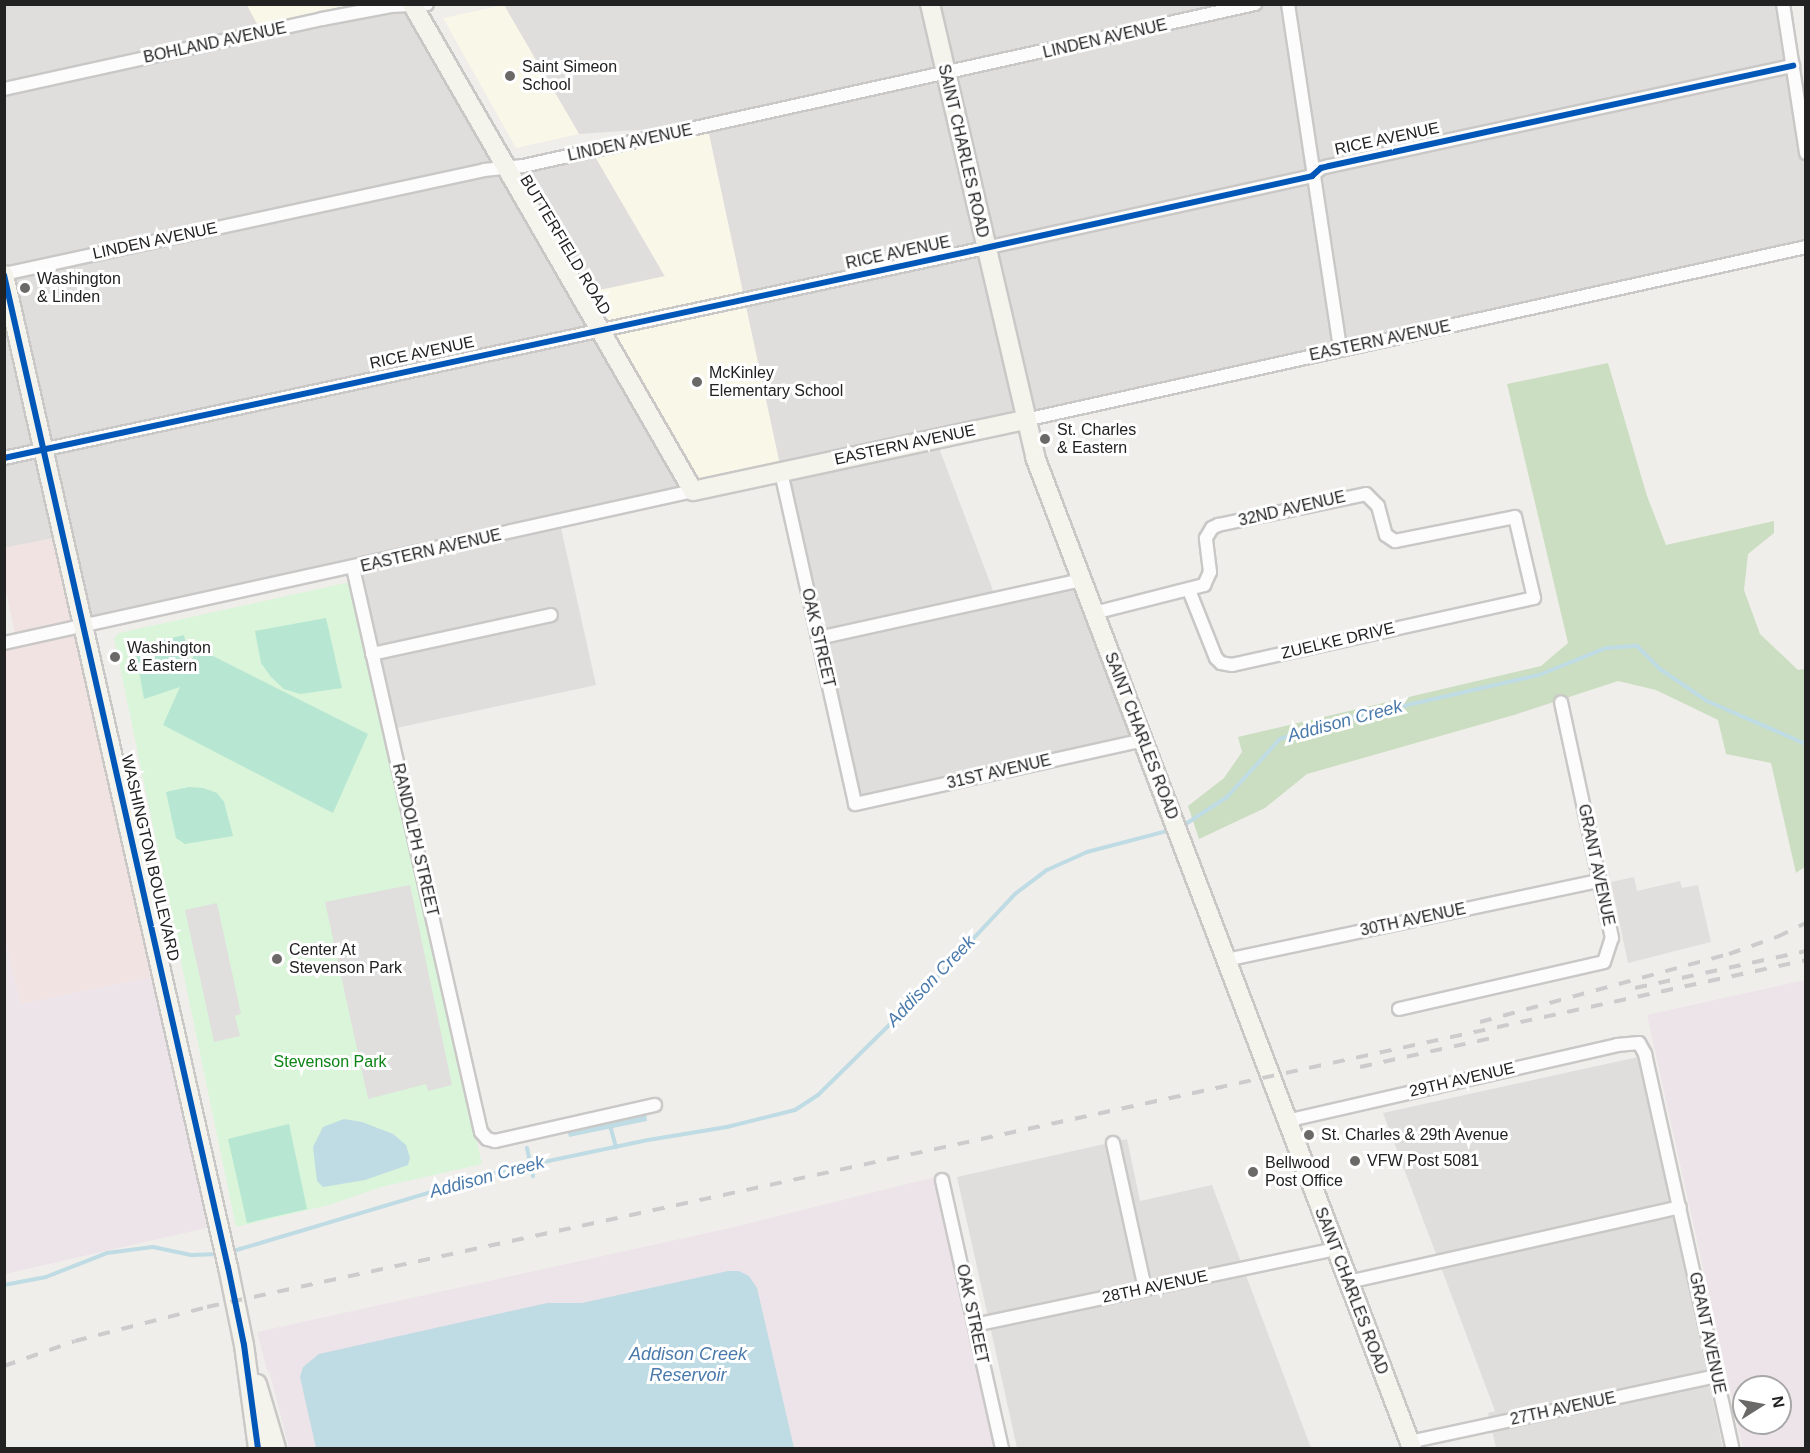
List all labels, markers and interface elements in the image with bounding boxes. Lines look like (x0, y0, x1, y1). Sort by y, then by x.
street label: LINDEN AVENUE (1041, 15, 1169, 63)
street label: BOHLAND AVENUE (141, 18, 289, 68)
place label: Saint Simeon School (522, 57, 617, 95)
street label: SAINT CHARLES ROAD (934, 62, 992, 240)
marker: Saint Simeon School (503, 69, 517, 83)
street label: RICE AVENUE (1333, 118, 1441, 160)
street label: LINDEN AVENUE (566, 120, 694, 166)
street label: BUTTERFIELD ROAD (516, 171, 614, 319)
street label: LINDEN AVENUE (91, 218, 219, 264)
street label: RICE AVENUE (844, 232, 952, 274)
place label: Washington & Linden (37, 269, 121, 307)
marker: Washington & Linden (18, 281, 32, 295)
street label: EASTERN AVENUE (1307, 317, 1453, 365)
street label: RICE AVENUE (368, 332, 476, 374)
place label: McKinley Elementary School (709, 363, 843, 401)
marker: McKinley Elementary School (690, 375, 704, 389)
place label: St. Charles & Eastern (1057, 420, 1136, 458)
street label: EASTERN AVENUE (832, 421, 978, 469)
marker: St. Charles & Eastern (1038, 432, 1052, 446)
street label: 32ND AVENUE (1236, 487, 1348, 531)
street label: EASTERN AVENUE (358, 525, 504, 577)
street label: OAK STREET (797, 586, 839, 690)
street label: ZUELKE DRIVE (1280, 619, 1396, 663)
place label: Washington & Eastern (127, 638, 211, 676)
marker: Washington & Eastern (108, 650, 122, 664)
street label: SAINT CHARLES ROAD (1100, 650, 1182, 822)
water label: Addison Creek (1285, 695, 1405, 747)
street label: 31ST AVENUE (945, 751, 1053, 793)
street label: WASHINGTON BOULEVARD (117, 753, 183, 963)
street label: RANDOLPH STREET (388, 762, 442, 918)
street label: GRANT AVENUE (1574, 802, 1618, 928)
street label: 30TH AVENUE (1358, 899, 1468, 941)
water label: Addison Creek (882, 931, 980, 1031)
place label: Center At Stevenson Park (289, 940, 402, 978)
marker: Center At Stevenson Park (270, 952, 284, 966)
park label: Stevenson Park (274, 1052, 386, 1072)
street label: 29TH AVENUE (1407, 1058, 1517, 1102)
place label: St. Charles & 29th Avenue (1321, 1125, 1509, 1145)
marker: St. Charles & 29th Avenue (1302, 1128, 1316, 1142)
water label: Addison Creek (427, 1151, 547, 1203)
place label: VFW Post 5081 (1367, 1151, 1479, 1171)
place label: Bellwood Post Office (1265, 1153, 1343, 1191)
marker: VFW Post 5081 (1348, 1154, 1362, 1168)
marker: Bellwood Post Office (1246, 1165, 1260, 1179)
street label: SAINT CHARLES ROAD (1310, 1205, 1392, 1377)
street label: OAK STREET (952, 1262, 992, 1366)
street label: 28TH AVENUE (1100, 1266, 1210, 1308)
street label: GRANT AVENUE (1685, 1270, 1729, 1396)
water label: Addison Creek Reservoir (629, 1344, 747, 1386)
north arrow (1732, 1375, 1792, 1435)
street label: 27TH AVENUE (1508, 1388, 1618, 1430)
text: N (1769, 1395, 1788, 1409)

